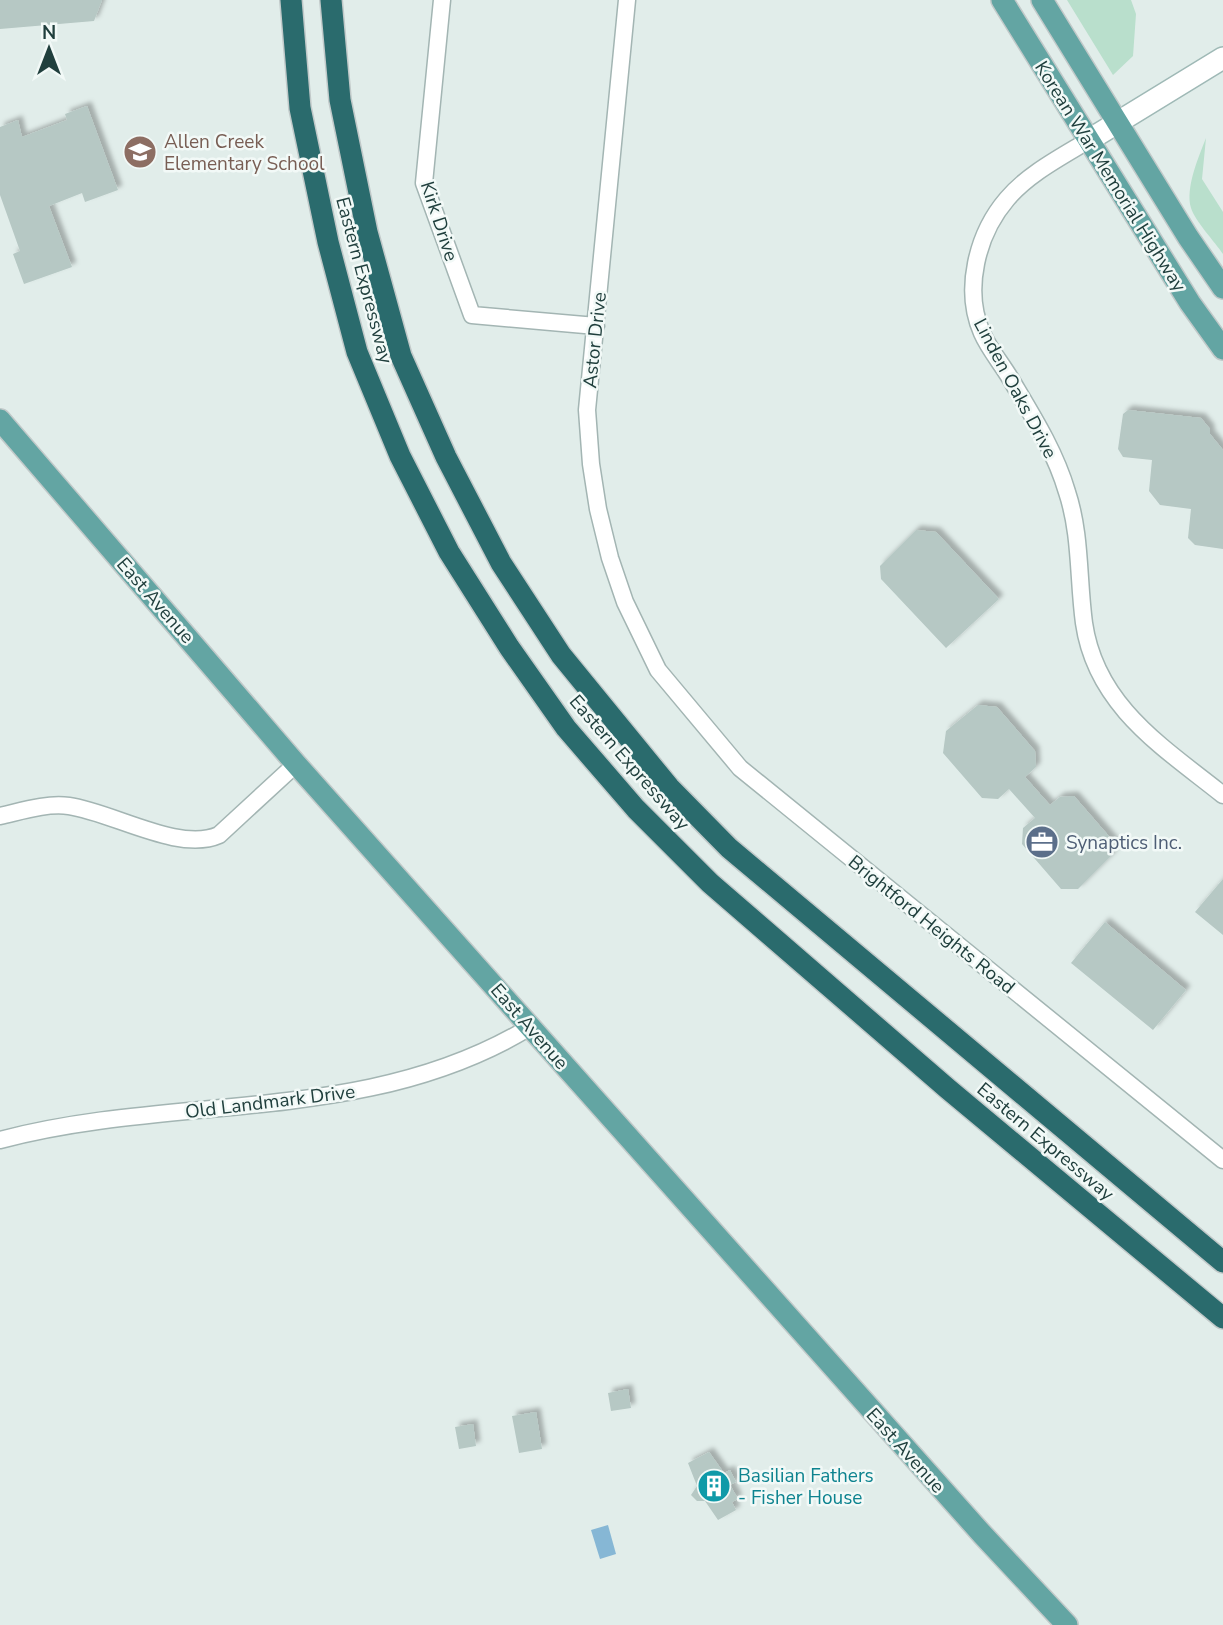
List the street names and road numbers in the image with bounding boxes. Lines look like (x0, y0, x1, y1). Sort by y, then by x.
street label: Korean War Memorial Highway (1028, 56, 1192, 297)
street label: Kirk Drive (414, 178, 464, 265)
street label: Eastern Expressway (329, 194, 399, 367)
street label: Astor Drive (577, 291, 613, 390)
street label: Linden Oaks Drive (967, 314, 1063, 463)
street label: East Avenue (111, 552, 200, 649)
street label: Eastern Expressway (563, 689, 696, 836)
street label: Brightford Heights Road (842, 849, 1020, 1000)
street label: East Avenue (485, 978, 574, 1075)
street label: Eastern Expressway (971, 1077, 1120, 1207)
street label: Old Landmark Drive (184, 1079, 357, 1125)
street label: East Avenue (860, 1402, 950, 1499)

